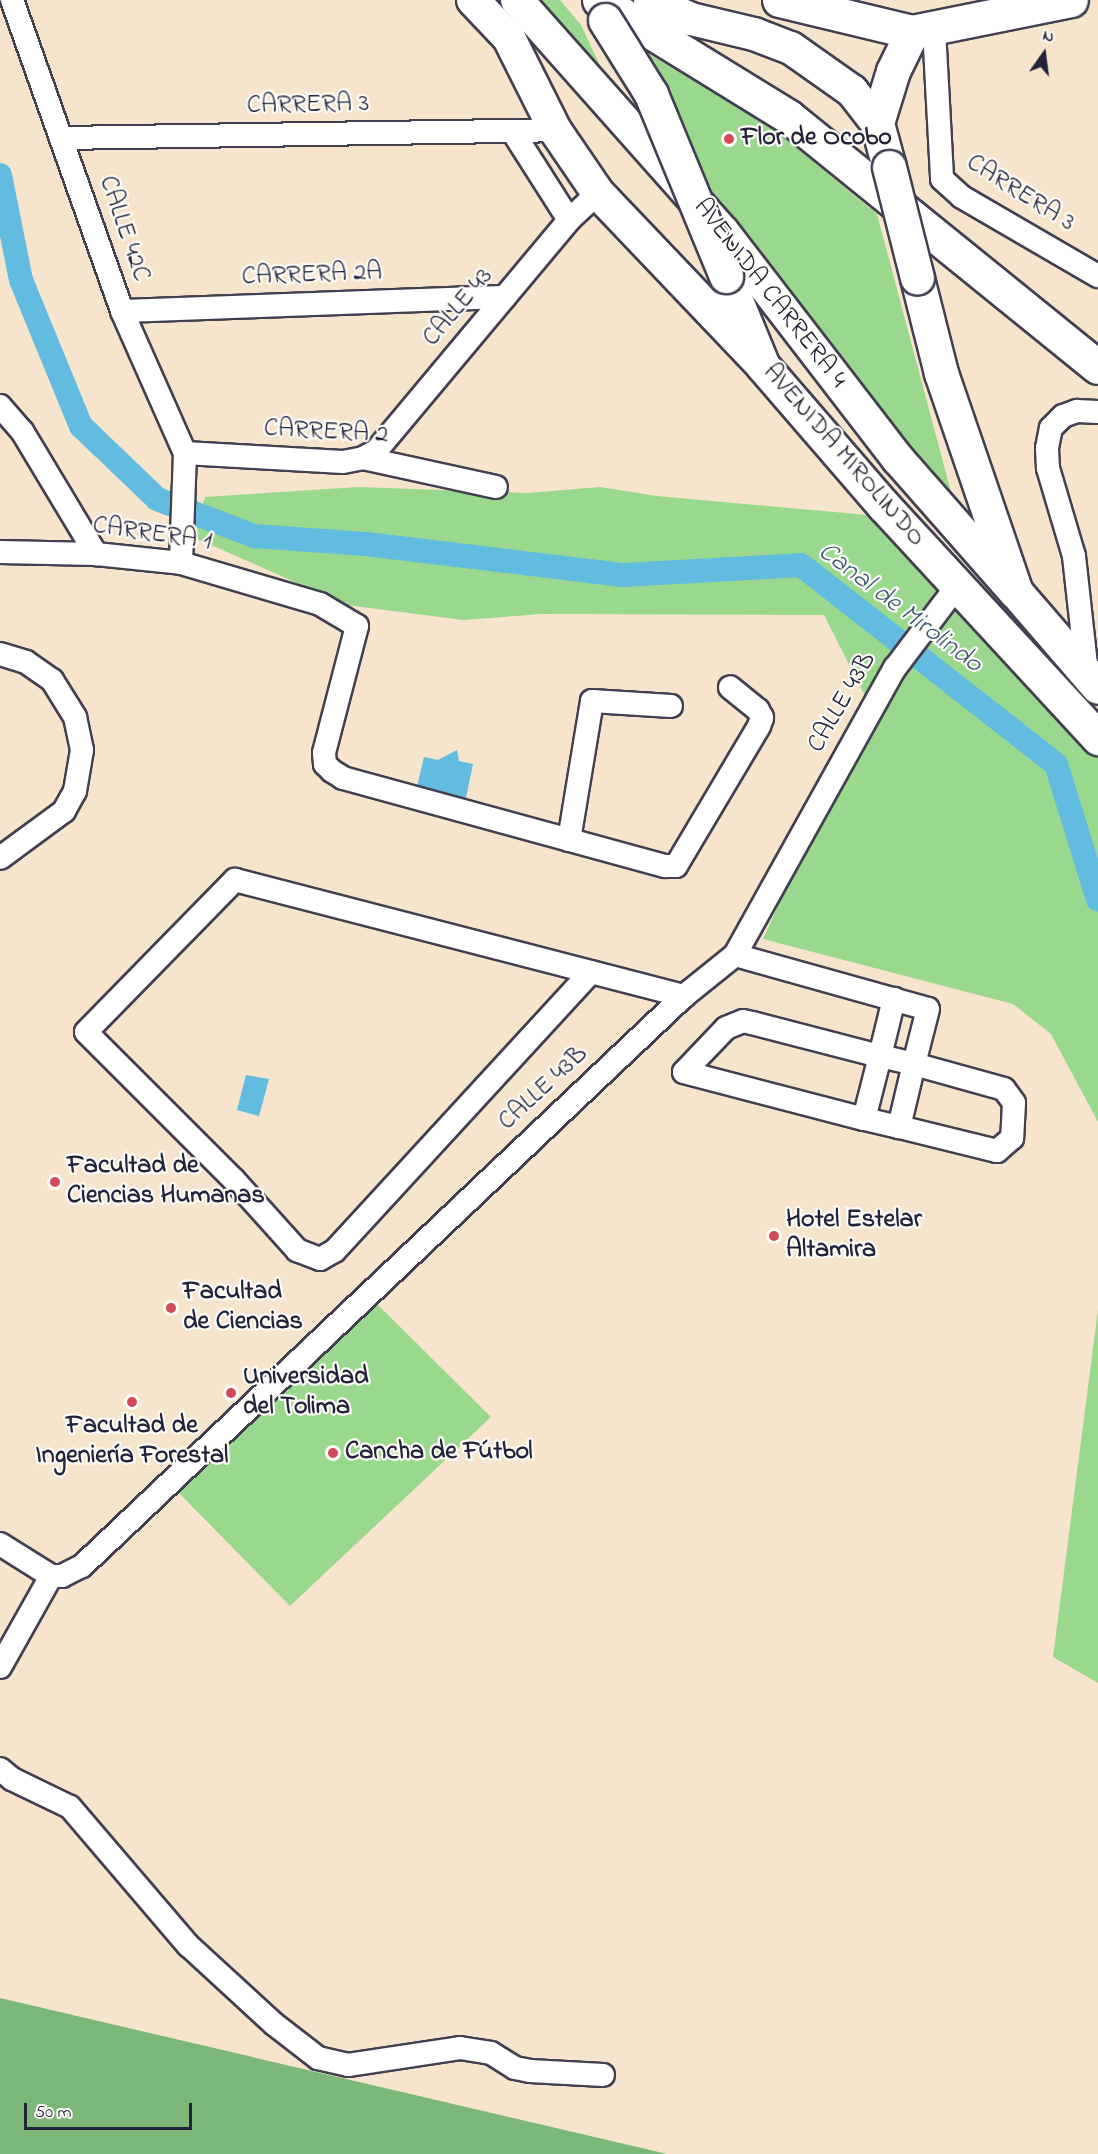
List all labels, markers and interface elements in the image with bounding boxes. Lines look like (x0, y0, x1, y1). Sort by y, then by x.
north arrow (1014, 24, 1074, 84)
text: N (1040, 24, 1057, 49)
street label: CARRERA 3 (247, 89, 369, 123)
place label: Flor de Ocobo (741, 123, 892, 155)
marker: Flor de Ocobo (722, 132, 736, 146)
street label: CARRERA 3 (960, 148, 1080, 240)
street label: CALLE 42C (90, 172, 156, 286)
street label: AVENIDA CARRERA 4 (685, 193, 853, 395)
street label: CARRERA 2A (241, 258, 383, 294)
street label: CALLE 43 (417, 262, 501, 354)
street label: AVENIDA MIROLINDO (755, 358, 931, 554)
street label: CARRERA 2 (263, 414, 389, 452)
street label: CARRERA 1 (90, 511, 214, 559)
water label: Canal de Mirolindo (811, 536, 989, 680)
street label: CALLE 43B (802, 647, 884, 759)
street label: CALLE 43B (493, 1040, 595, 1138)
place label: Facultad de Ciencias Humanas (67, 1151, 265, 1212)
marker: Facultad de Ciencias Humanas (48, 1175, 62, 1189)
place label: Hotel Estelar Altamira (786, 1205, 922, 1266)
marker: Hotel Estelar Altamira (767, 1229, 781, 1243)
place label: Facultad de Ciencias (183, 1277, 303, 1338)
marker: Facultad de Ciencias (164, 1301, 178, 1315)
place label: Universidad del Tolima (243, 1362, 369, 1424)
marker: Universidad del Tolima (224, 1386, 238, 1400)
marker: Facultad de Ingeniería Forestal (125, 1395, 139, 1409)
place label: Facultad de Ingeniería Forestal (36, 1411, 228, 1472)
place label: Cancha de Fútbol (345, 1437, 533, 1469)
marker: Cancha de Fútbol (326, 1446, 340, 1460)
scale bar (27, 2091, 195, 2129)
text: 50 m (35, 2100, 72, 2126)

